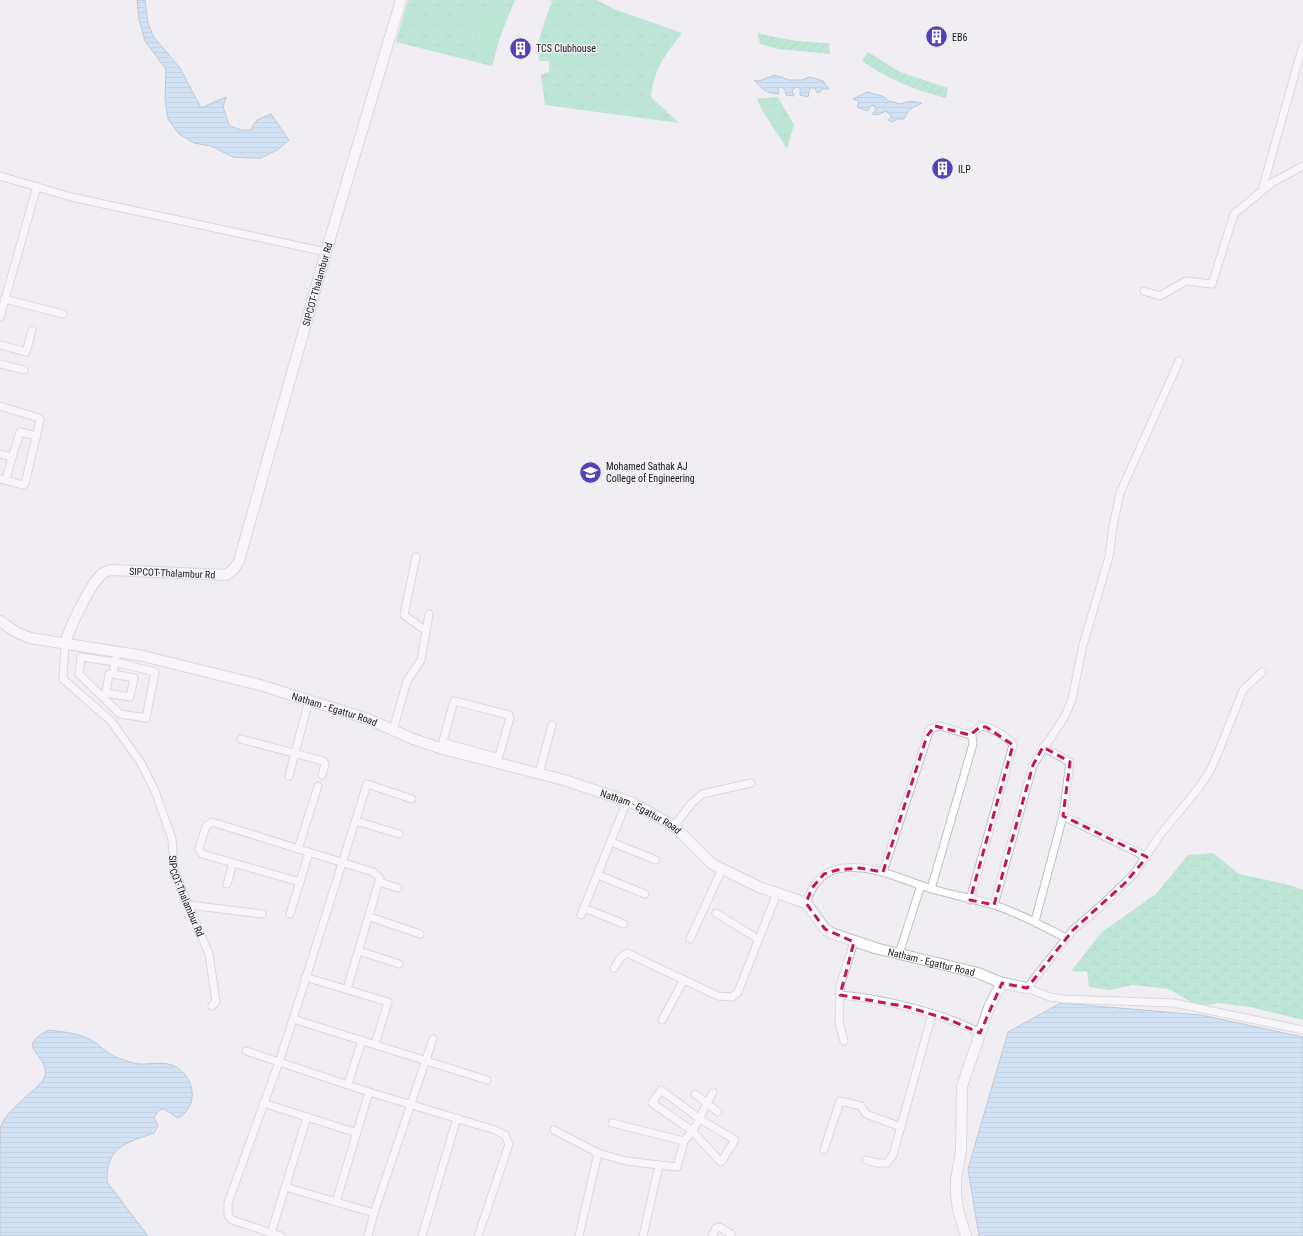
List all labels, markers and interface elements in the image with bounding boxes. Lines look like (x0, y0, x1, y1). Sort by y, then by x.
building icon: EB6 (924, 24, 950, 50)
place label: EB6 (952, 32, 967, 43)
building icon: TCS Clubhouse (507, 35, 533, 61)
place label: TCS Clubhouse (536, 43, 596, 54)
building icon: ILP (930, 156, 956, 182)
place label: ILP (958, 164, 971, 175)
street label: SIPCOT-Thalambur Rd (300, 241, 334, 327)
school or university icon: Mohamed Sathak AJ College of Engineering (577, 459, 603, 485)
place label: Mohamed Sathak AJ College of Engineering (606, 461, 695, 484)
street label: SIPCOT-Thalambur Rd (129, 565, 216, 580)
street label: Natham - Egattur Road (291, 690, 379, 728)
street label: Natham - Egattur Road (599, 787, 684, 836)
street label: SIPCOT-Thalambur Rd (168, 855, 206, 938)
street label: Natham - Egattur Road (887, 946, 976, 978)

